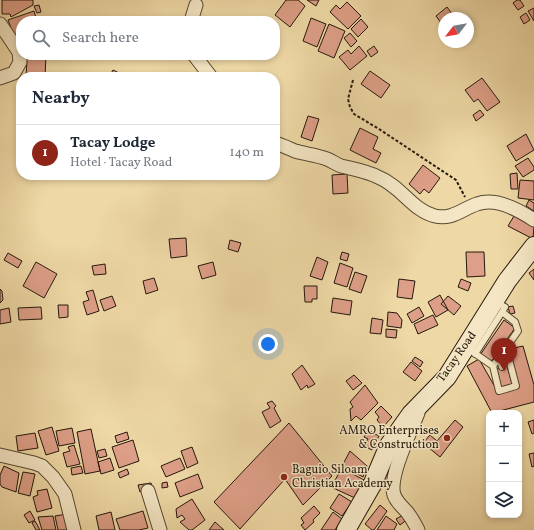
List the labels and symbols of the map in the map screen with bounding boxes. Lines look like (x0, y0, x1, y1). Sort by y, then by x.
north arrow (438, 12, 474, 48)
street label: Tacay Road (434, 328, 481, 386)
your location (258, 334, 278, 354)
pin: 1 (491, 338, 517, 371)
place label: AMRO Enterprises & Construction (339, 423, 439, 453)
marker: AMRO Enterprises & Construction (442, 433, 452, 443)
place label: Baguio Siloam Christian Academy (292, 462, 393, 492)
marker: Baguio Siloam Christian Academy (279, 472, 289, 482)

